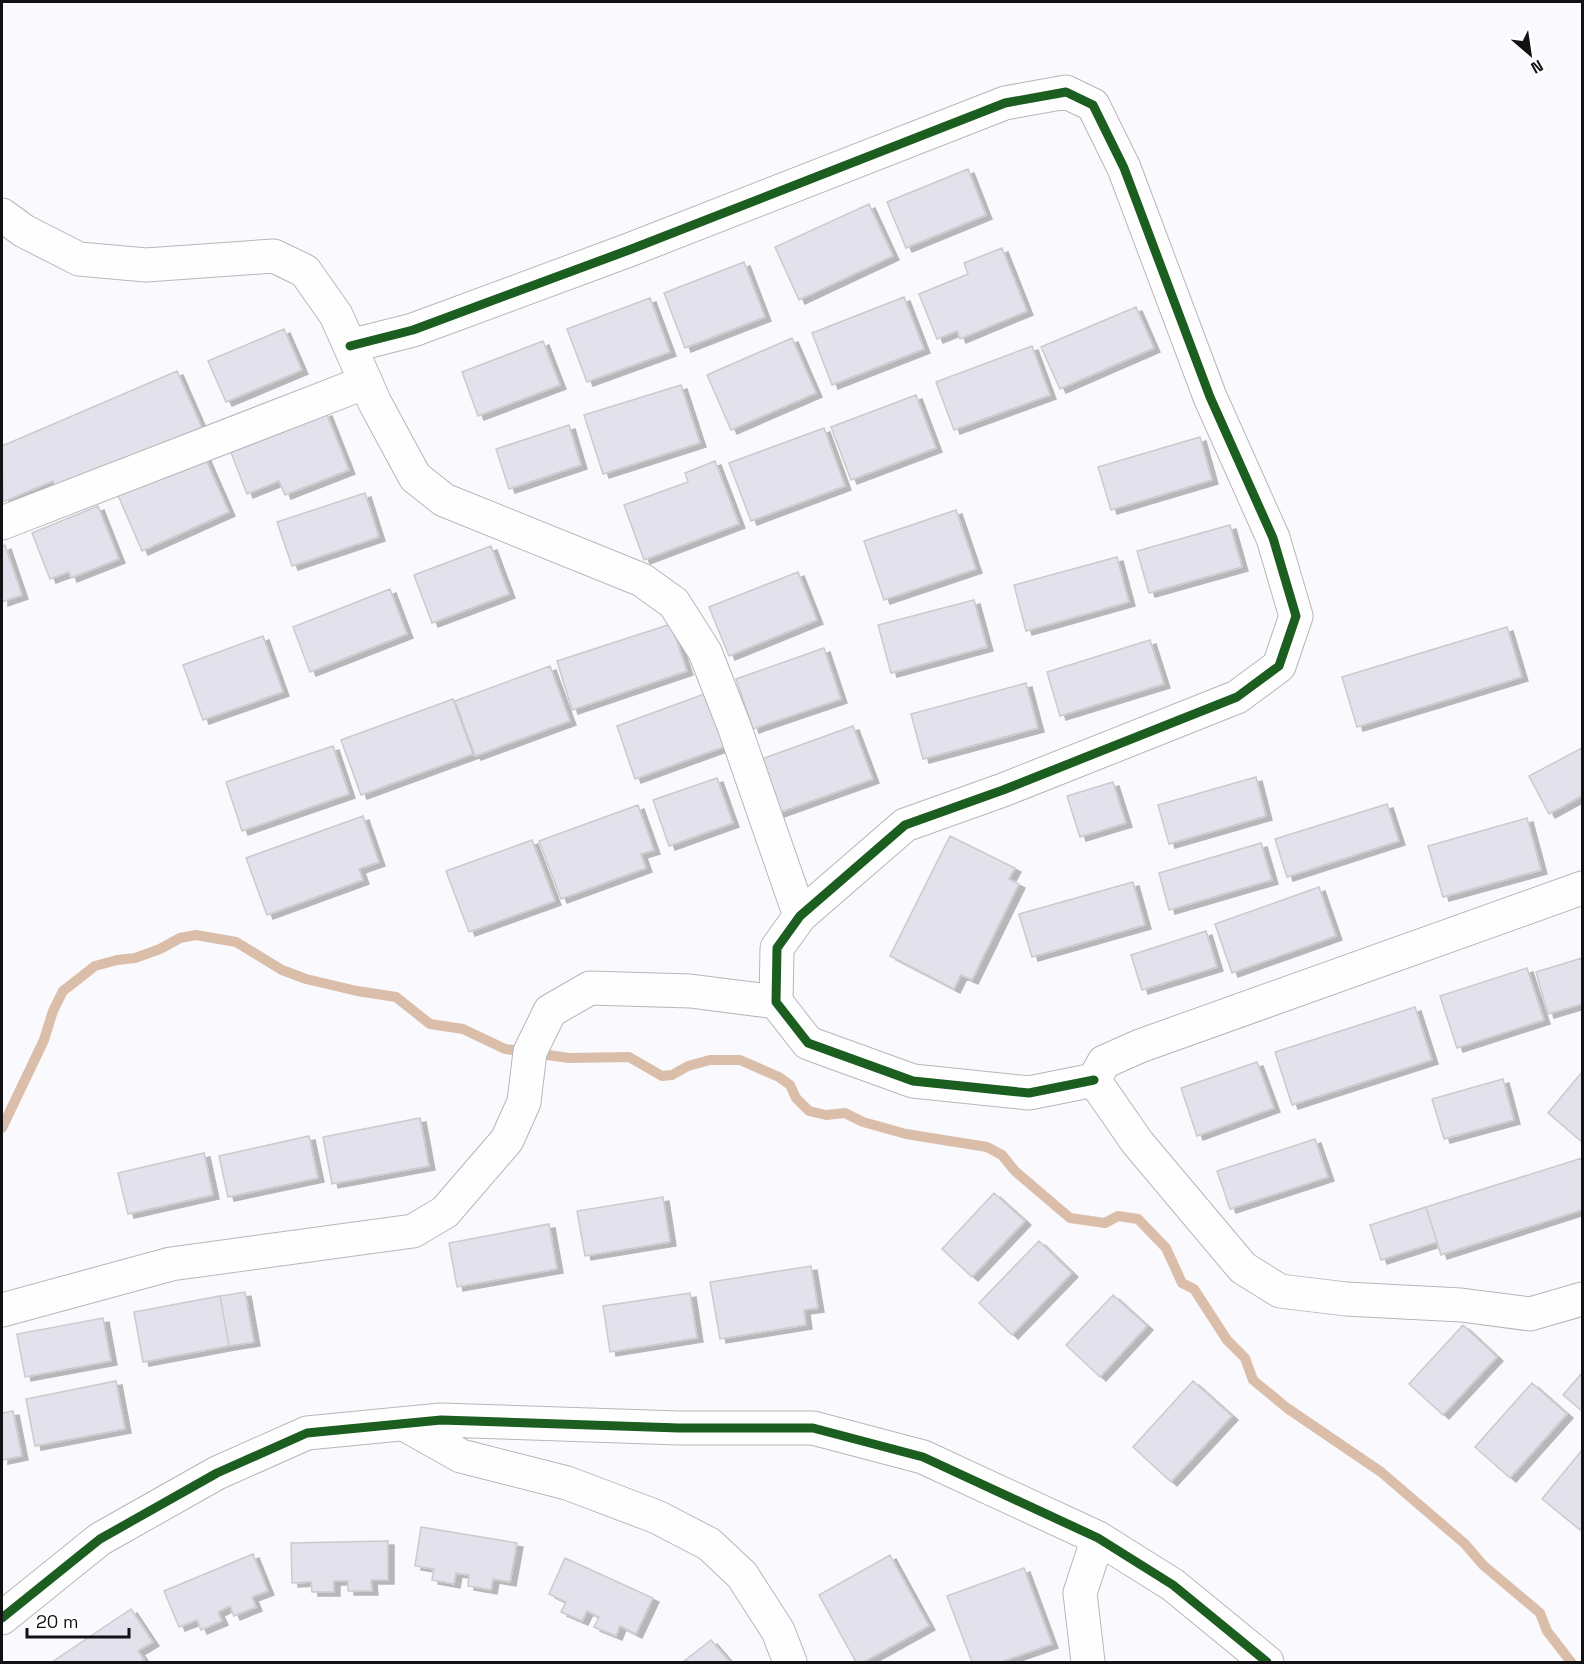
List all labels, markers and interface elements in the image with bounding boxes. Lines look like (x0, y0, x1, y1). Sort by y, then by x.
north arrow (1500, 24, 1560, 84)
text: N (1527, 55, 1547, 78)
scale bar (27, 1601, 129, 1639)
text: 20 m (36, 1610, 79, 1633)

